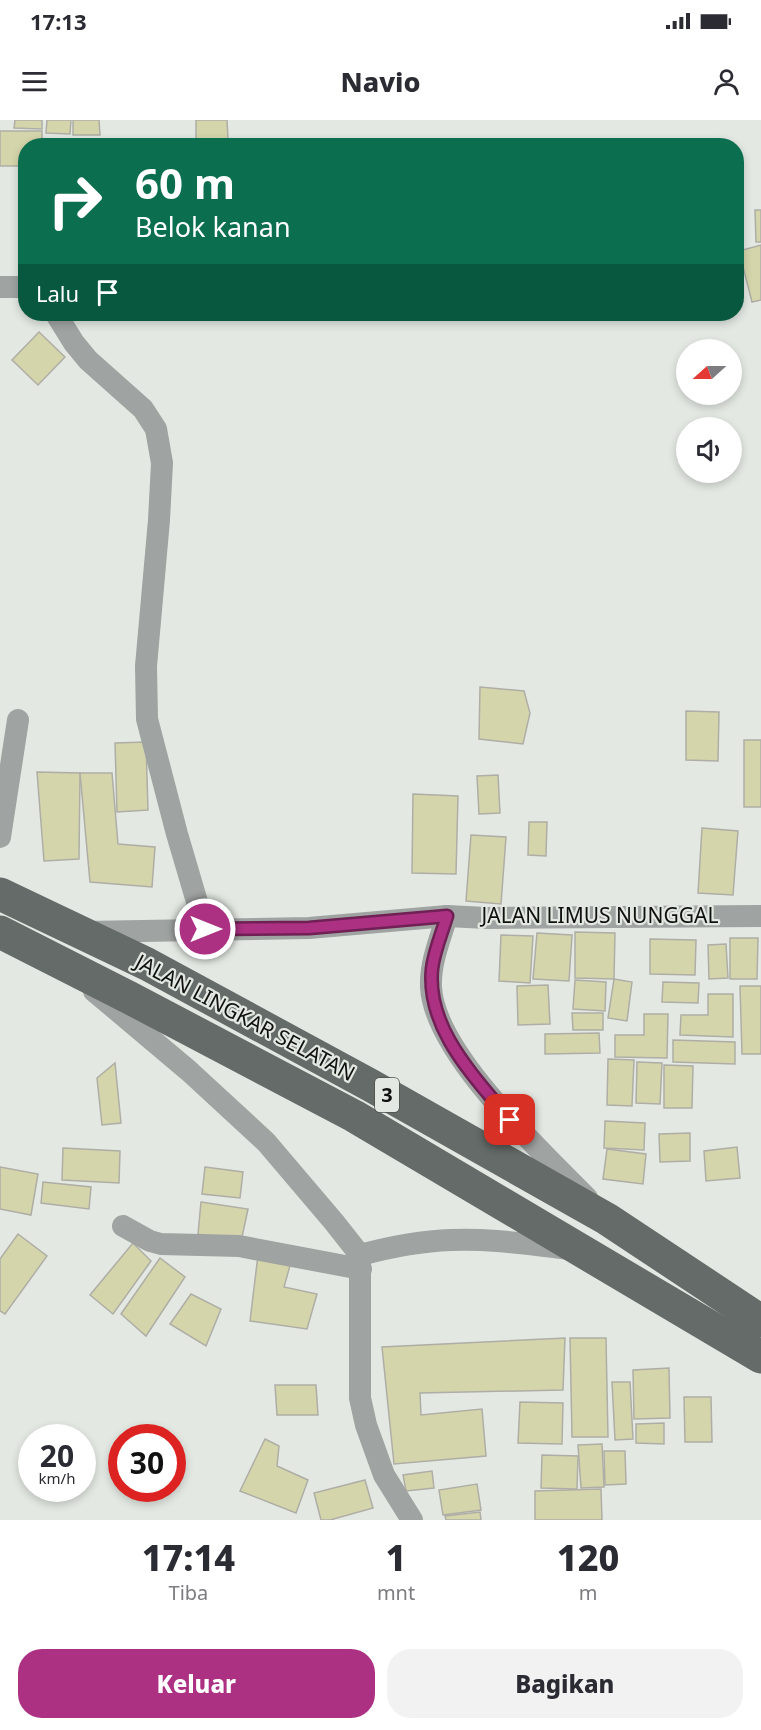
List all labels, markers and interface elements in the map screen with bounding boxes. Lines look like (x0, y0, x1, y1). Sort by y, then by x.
text: 17:13 (30, 6, 87, 36)
text: Navio (340, 63, 421, 100)
icon: menu (18, 65, 51, 98)
icon: person (710, 65, 743, 98)
text: 60 m (135, 154, 235, 211)
icon: right (36, 162, 114, 240)
text: Belok kanan (135, 208, 291, 245)
icon: arrive (91, 276, 124, 309)
text: Lalu (36, 278, 79, 308)
north arrow (676, 339, 742, 405)
map controls (676, 339, 742, 483)
button: sound (676, 417, 742, 483)
position arrow (173, 897, 237, 961)
street label: JALAN LIMUS NUNGGAL (480, 901, 718, 929)
street label: JALAN LINGKAR SELATAN (129, 946, 360, 1087)
road number: 3 (375, 1078, 399, 1112)
pin (484, 1094, 535, 1145)
icon: arrive (493, 1103, 526, 1136)
speed limit sign: 30 (108, 1424, 186, 1502)
text: 20 (40, 1435, 74, 1476)
text: km/h (39, 1468, 75, 1488)
text: 17:14 (142, 1533, 235, 1582)
text: 1 (386, 1533, 406, 1582)
text: 120 (557, 1533, 619, 1582)
text: Tiba (169, 1579, 208, 1606)
text: mnt (377, 1579, 415, 1606)
text: m (579, 1579, 597, 1606)
button: Keluar (18, 1649, 375, 1718)
button: Bagikan (387, 1649, 743, 1718)

